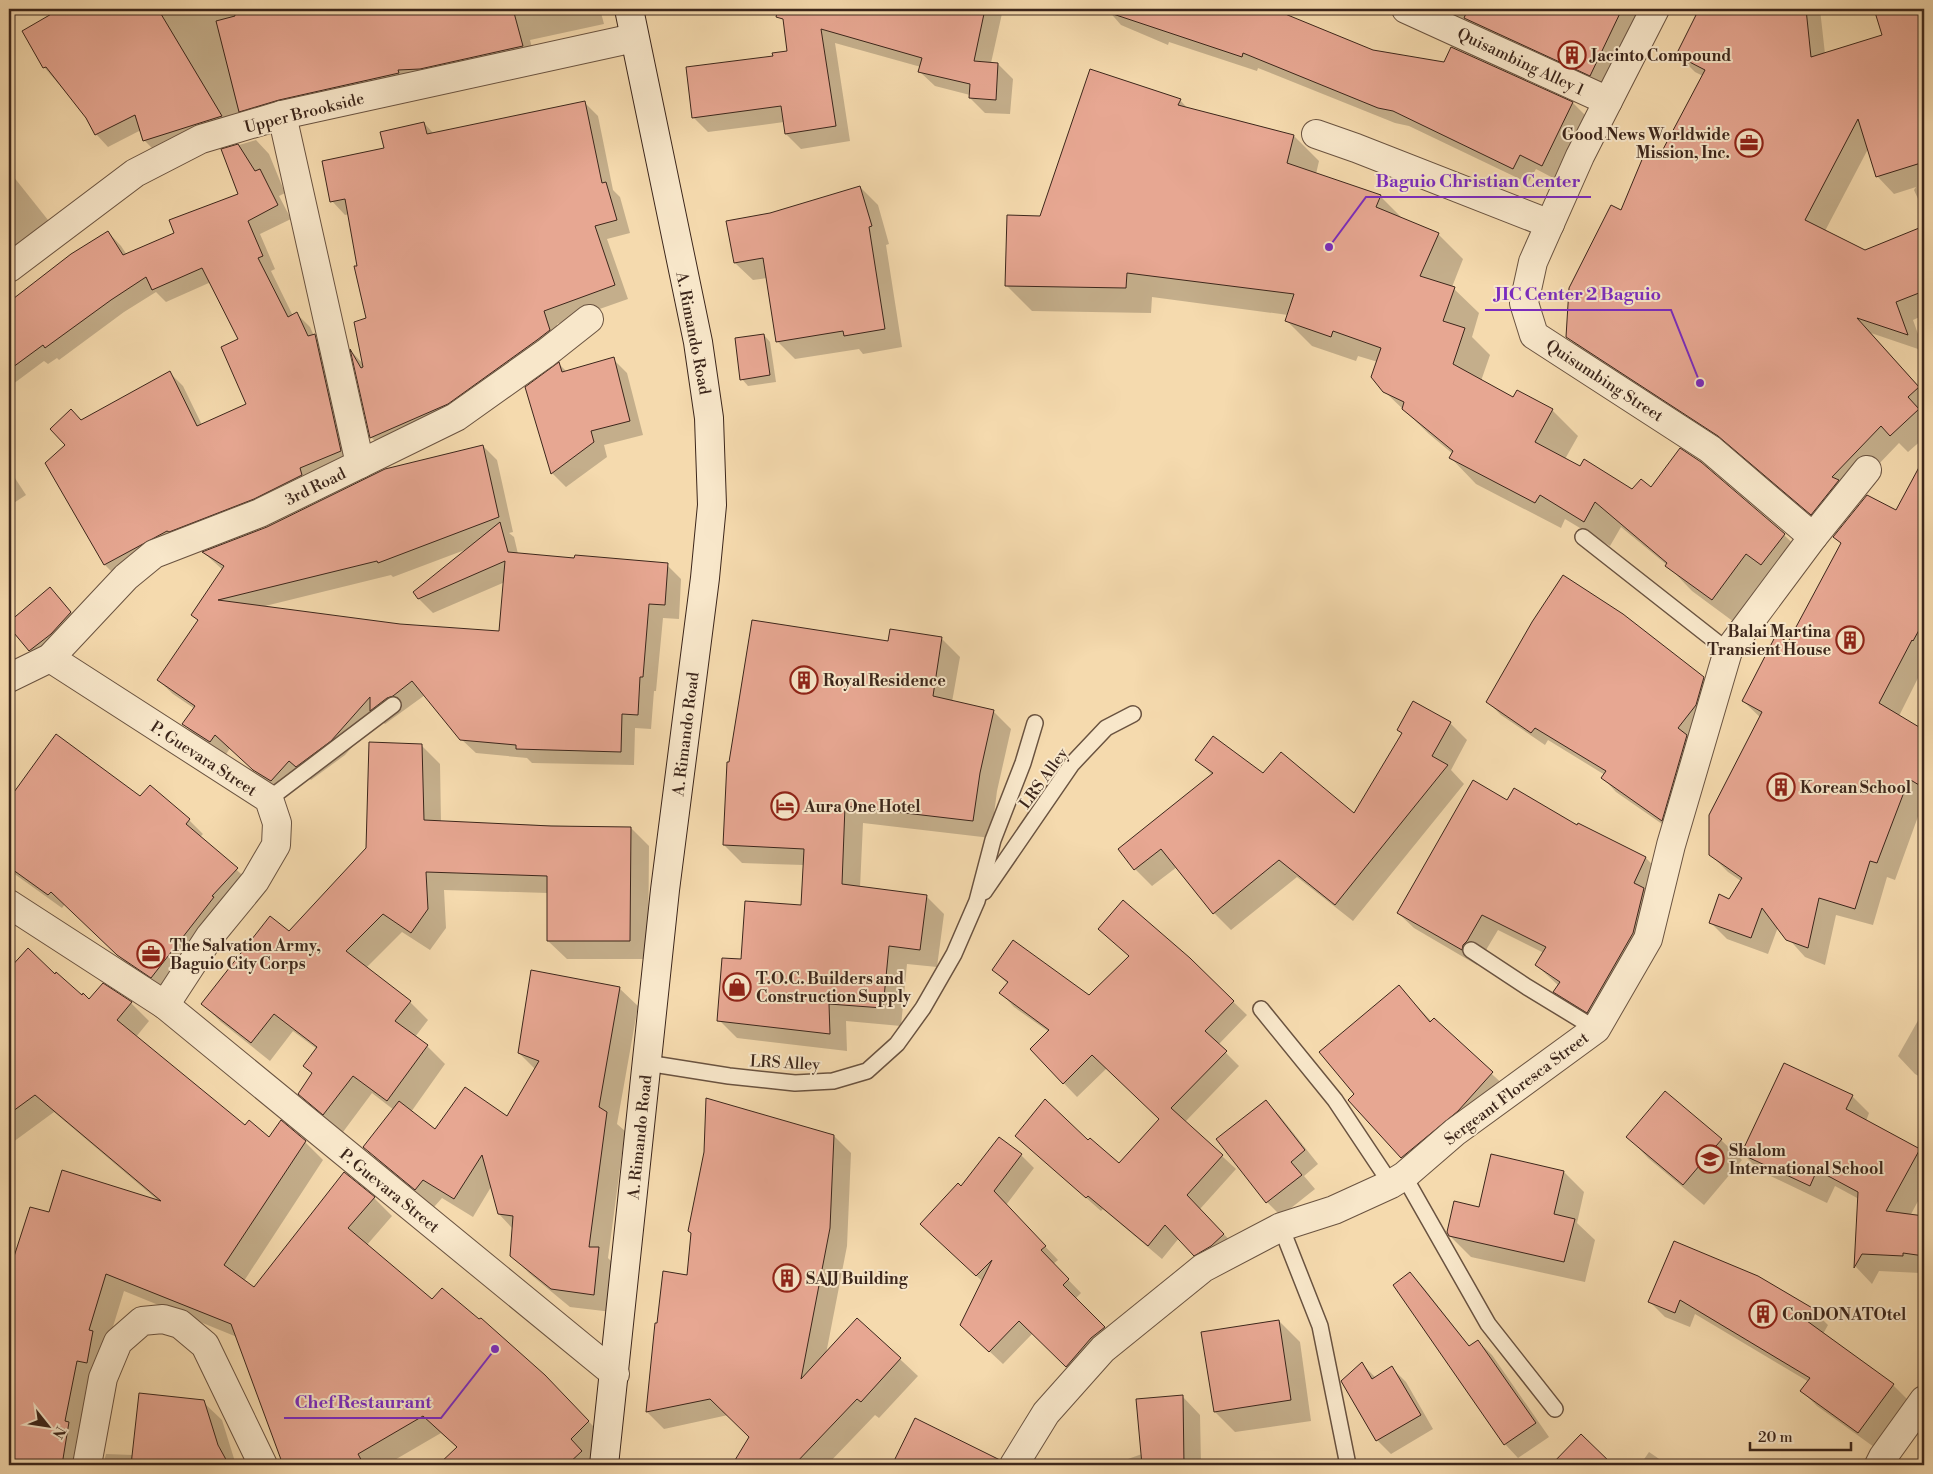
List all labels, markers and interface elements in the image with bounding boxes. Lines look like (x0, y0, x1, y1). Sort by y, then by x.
street label: Quisambing Alley 1 (1454, 24, 1587, 100)
building icon: Jacinto Compound (1557, 40, 1587, 70)
place label: Jacinto Compound (1589, 46, 1731, 66)
street label: Upper Brookside (242, 88, 366, 138)
place label: Good News Worldwide Mission, Inc. (1562, 125, 1730, 163)
office icon: Good News Worldwide Mission, Inc. (1734, 128, 1764, 158)
callout: Baguio Christian Center (1366, 164, 1591, 197)
text: Baguio Christian Center (1375, 170, 1581, 193)
street label: A. Rimando Road (671, 269, 715, 396)
callout: JIC Center 2 Baguio (1485, 277, 1671, 310)
text: JIC Center 2 Baguio (1492, 283, 1661, 306)
street label: Quisumbing Street (1542, 335, 1667, 426)
street label: 3rd Road (282, 464, 349, 510)
place label: Balai Martina Transient House (1707, 622, 1831, 660)
building icon: Balai Martina Transient House (1835, 625, 1865, 655)
building icon: Royal Residence (789, 665, 819, 695)
street label: A. Rimando Road (668, 671, 704, 798)
place label: Royal Residence (823, 671, 946, 691)
street label: P. Guevara Street (147, 717, 261, 801)
street label: LRS Alley (1015, 744, 1073, 813)
building icon: Korean School (1766, 772, 1796, 802)
place label: Korean School (1800, 778, 1912, 798)
hotel icon: Aura One Hotel (770, 791, 800, 821)
place label: Aura One Hotel (803, 797, 921, 817)
place label: The Salvation Army, Baguio City Corps (170, 936, 321, 974)
office icon: The Salvation Army, Baguio City Corps (136, 939, 166, 969)
place label: T.O.C. Builders and Construction Supply (756, 969, 912, 1007)
shop icon: T.O.C. Builders and Construction Supply (722, 972, 752, 1002)
street label: Sergeant Floresca Street (1440, 1028, 1593, 1150)
street label: LRS Alley (749, 1051, 821, 1075)
street label: A. Rimando Road (623, 1074, 656, 1201)
place label: Shalom International School (1729, 1141, 1884, 1179)
street label: P. Guevara Street (335, 1144, 444, 1237)
school or university icon: Shalom International School (1695, 1144, 1725, 1174)
building icon: SAJJ Building (772, 1263, 802, 1293)
place label: SAJJ Building (806, 1269, 909, 1289)
building icon: ConDONATOtel (1748, 1299, 1778, 1329)
place label: ConDONATOtel (1782, 1305, 1907, 1325)
callout: Chef Restaurant (284, 1385, 441, 1418)
text: Chef Restaurant (294, 1391, 432, 1414)
north arrow (22, 1402, 72, 1452)
scale bar (1750, 1419, 1852, 1451)
text: N (48, 1423, 69, 1441)
text: 20 m (1758, 1428, 1793, 1447)

